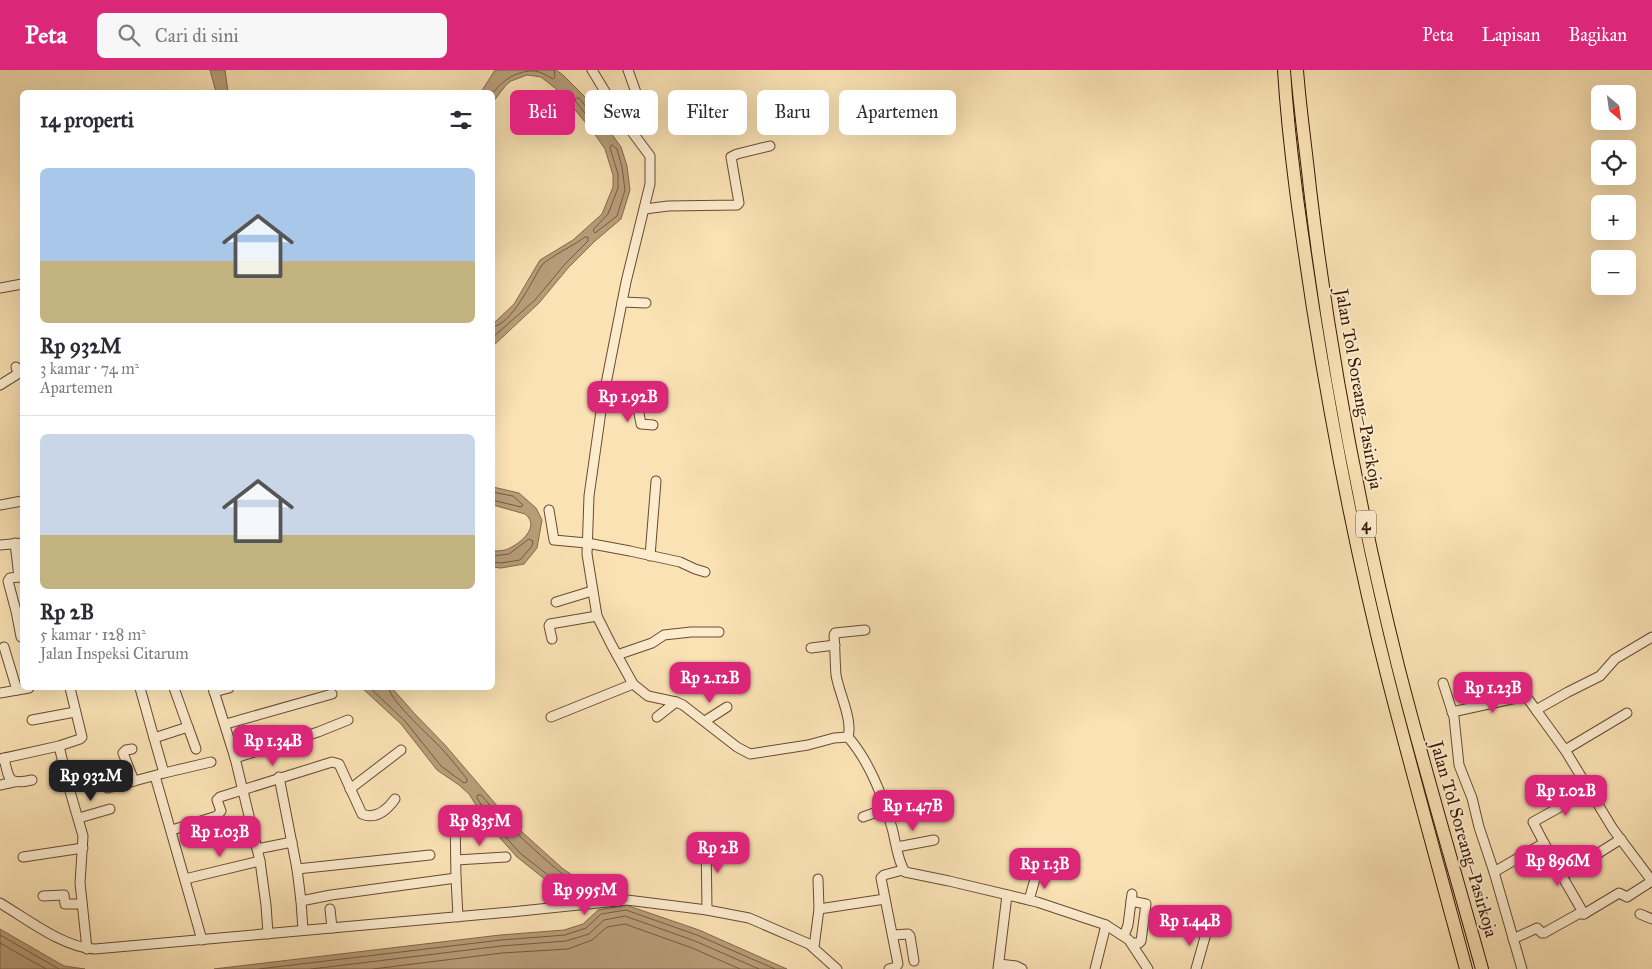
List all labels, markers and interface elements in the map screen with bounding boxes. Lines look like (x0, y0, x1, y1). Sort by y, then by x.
search box (97, 13, 447, 58)
text: Peta (25, 20, 67, 50)
icon: search (115, 21, 143, 49)
text: Cari di sini (155, 24, 239, 47)
text: Peta (1422, 24, 1454, 46)
text: Lapisan (1482, 24, 1540, 46)
text: Bagikan (1568, 24, 1627, 46)
north arrow (1591, 85, 1636, 130)
map controls (1591, 85, 1636, 295)
chip: Beli (510, 90, 575, 135)
chip: Sewa (585, 90, 658, 135)
chip: Filter (668, 90, 747, 135)
chip: Baru (757, 90, 829, 135)
chip: Apartemen (839, 90, 956, 135)
icon: filters (447, 106, 475, 134)
text: 14 properti (40, 107, 134, 133)
button: locate (1591, 140, 1636, 185)
button: + (1591, 195, 1636, 240)
icon: home (213, 201, 303, 291)
button: − (1591, 250, 1636, 295)
street label: Jalan Tol Soreang–Pasirkoja (1329, 285, 1388, 491)
text: Rp 932M (40, 333, 122, 359)
text: 3 kamar · 74 m² (40, 359, 139, 378)
text: Apartemen (40, 378, 113, 397)
pin: Rp 1.92B (576, 380, 680, 423)
text: Rp 1.92B (598, 387, 658, 406)
icon: home (213, 466, 303, 556)
road number: 4 (1356, 510, 1376, 538)
text: Rp 2B (40, 599, 94, 625)
text: 5 kamar · 128 m² (40, 625, 146, 644)
text: Jalan Inspeksi Citarum (40, 644, 189, 663)
pin: Rp 2.12B (658, 662, 762, 704)
text: Rp 2.12B (680, 668, 740, 687)
pin: Rp 1.23B (1441, 672, 1545, 714)
text: Rp 1.23B (1464, 678, 1522, 697)
pin: Rp 1.34B (221, 724, 325, 767)
text: Rp 1.34B (244, 731, 302, 750)
street label: Jalan Tol Soreang–Pasirkoja (1424, 736, 1503, 940)
pin: Rp 932M (45, 760, 137, 802)
text: Rp 932M (60, 766, 122, 785)
pin: Rp 1.02B (1514, 774, 1618, 817)
text: Rp 1.02B (1536, 781, 1596, 800)
pin: Rp 1.47B (861, 790, 965, 832)
text: Rp 1.47B (883, 796, 943, 815)
pin: Rp 835M (434, 804, 526, 847)
text: Rp 835M (449, 811, 511, 830)
pin: Rp 1.03B (168, 816, 272, 858)
text: Rp 1.03B (191, 822, 249, 841)
pin: Rp 2B (683, 832, 753, 874)
text: Rp 2B (697, 838, 739, 857)
pin: Rp 896M (1512, 844, 1604, 887)
pin: Rp 1.3B (999, 848, 1091, 890)
text: Rp 896M (1526, 851, 1590, 870)
text: Rp 1.3B (1020, 854, 1070, 873)
pin: Rp 995M (539, 874, 631, 916)
text: Rp 995M (553, 880, 617, 899)
pin: Rp 1.44B (1138, 904, 1242, 947)
text: Rp 1.44B (1160, 911, 1220, 930)

